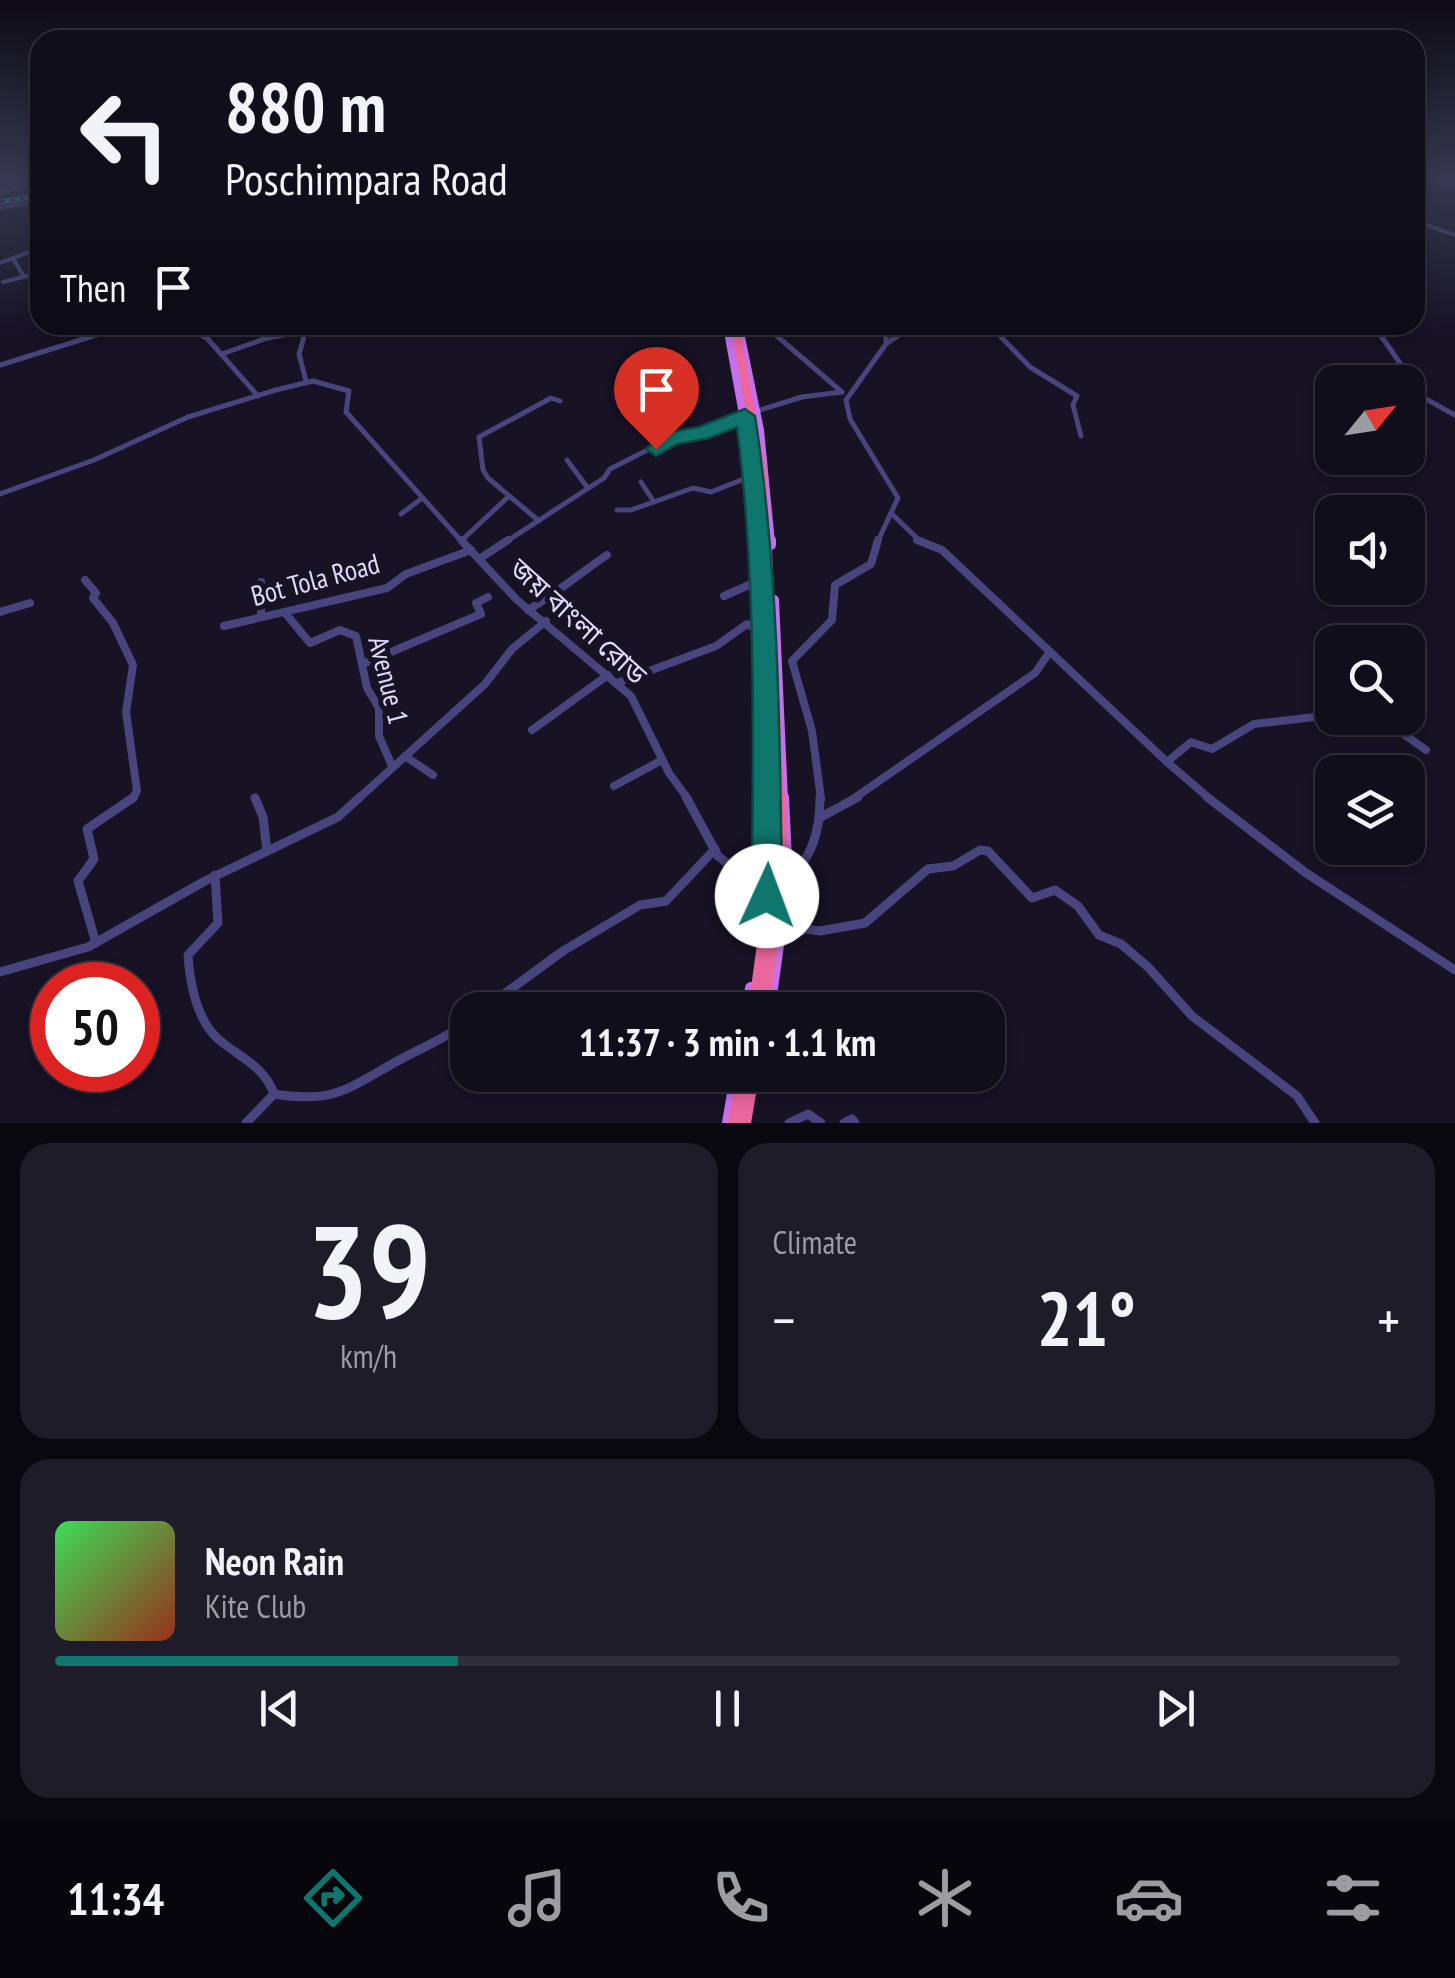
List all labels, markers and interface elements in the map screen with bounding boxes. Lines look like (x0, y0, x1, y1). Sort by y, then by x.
text: 880 m (225, 61, 386, 151)
icon: left (60, 70, 190, 200)
text: Poschimpara Road (225, 149, 508, 207)
icon: arrive (146, 260, 201, 315)
text: Then (60, 263, 126, 312)
pin (614, 347, 699, 450)
icon: arrive (629, 362, 684, 417)
north arrow (1315, 365, 1425, 475)
map controls (1315, 365, 1425, 865)
button: sound (1315, 495, 1425, 605)
street label: Bot Tola Road (247, 544, 383, 614)
street label: জয় বাংলা রোড (502, 549, 656, 693)
button: search (1315, 625, 1425, 735)
street label: Avenue 1 (360, 632, 418, 728)
button: layers (1315, 755, 1425, 865)
position arrow (715, 844, 819, 948)
speed limit sign: 50 (30, 962, 160, 1092)
text: 11:37 · 3 min · 1.1 km (579, 1017, 876, 1066)
text: 39 (307, 1186, 431, 1354)
text: Climate (773, 1221, 857, 1263)
text: 21° (1037, 1270, 1136, 1367)
text: − (773, 1284, 795, 1355)
text: + (1377, 1284, 1400, 1355)
text: km/h (340, 1335, 397, 1377)
text: Neon Rain (205, 1536, 344, 1585)
text: Kite Club (205, 1585, 306, 1627)
icon: previous (252, 1681, 307, 1736)
icon: pause (700, 1681, 755, 1736)
icon: next (1148, 1681, 1203, 1736)
icon: directions (298, 1863, 368, 1933)
icon: music (502, 1863, 572, 1933)
icon: phone (706, 1863, 776, 1933)
icon: climate (910, 1863, 980, 1933)
icon: car (1114, 1863, 1184, 1933)
icon: filters (1318, 1863, 1388, 1933)
text: 11:34 (67, 1869, 164, 1927)

